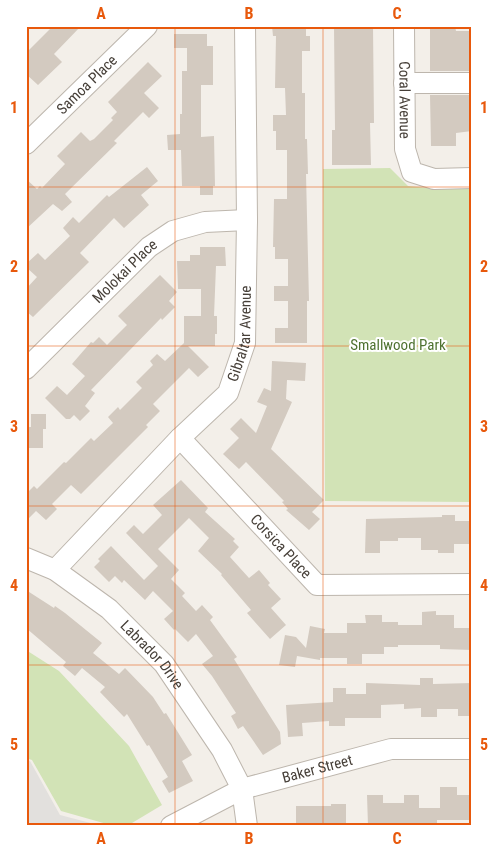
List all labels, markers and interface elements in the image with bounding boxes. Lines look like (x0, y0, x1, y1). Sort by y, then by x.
text: A (96, 4, 106, 23)
text: B (245, 4, 254, 23)
text: C (392, 4, 402, 23)
street label: Samoa Place (53, 51, 121, 118)
street label: Coral Avenue (395, 61, 414, 139)
text: 1 (10, 98, 18, 117)
text: 1 (480, 98, 488, 117)
street label: Molokai Place (89, 235, 160, 307)
text: 2 (10, 257, 18, 276)
text: 2 (480, 257, 488, 276)
street label: Gibraltar Avenue (224, 285, 255, 384)
park label: Smallwood Park (350, 336, 446, 354)
text: 3 (10, 417, 18, 436)
text: 3 (480, 417, 488, 436)
street label: Corsica Place (247, 510, 315, 582)
text: 4 (10, 576, 18, 595)
text: 4 (480, 576, 488, 595)
street label: Labrador Drive (117, 617, 187, 693)
text: 5 (10, 735, 18, 754)
text: 5 (480, 735, 488, 754)
street label: Baker Street (280, 751, 355, 787)
text: A (96, 829, 106, 848)
text: B (245, 829, 254, 848)
text: C (392, 829, 402, 848)

